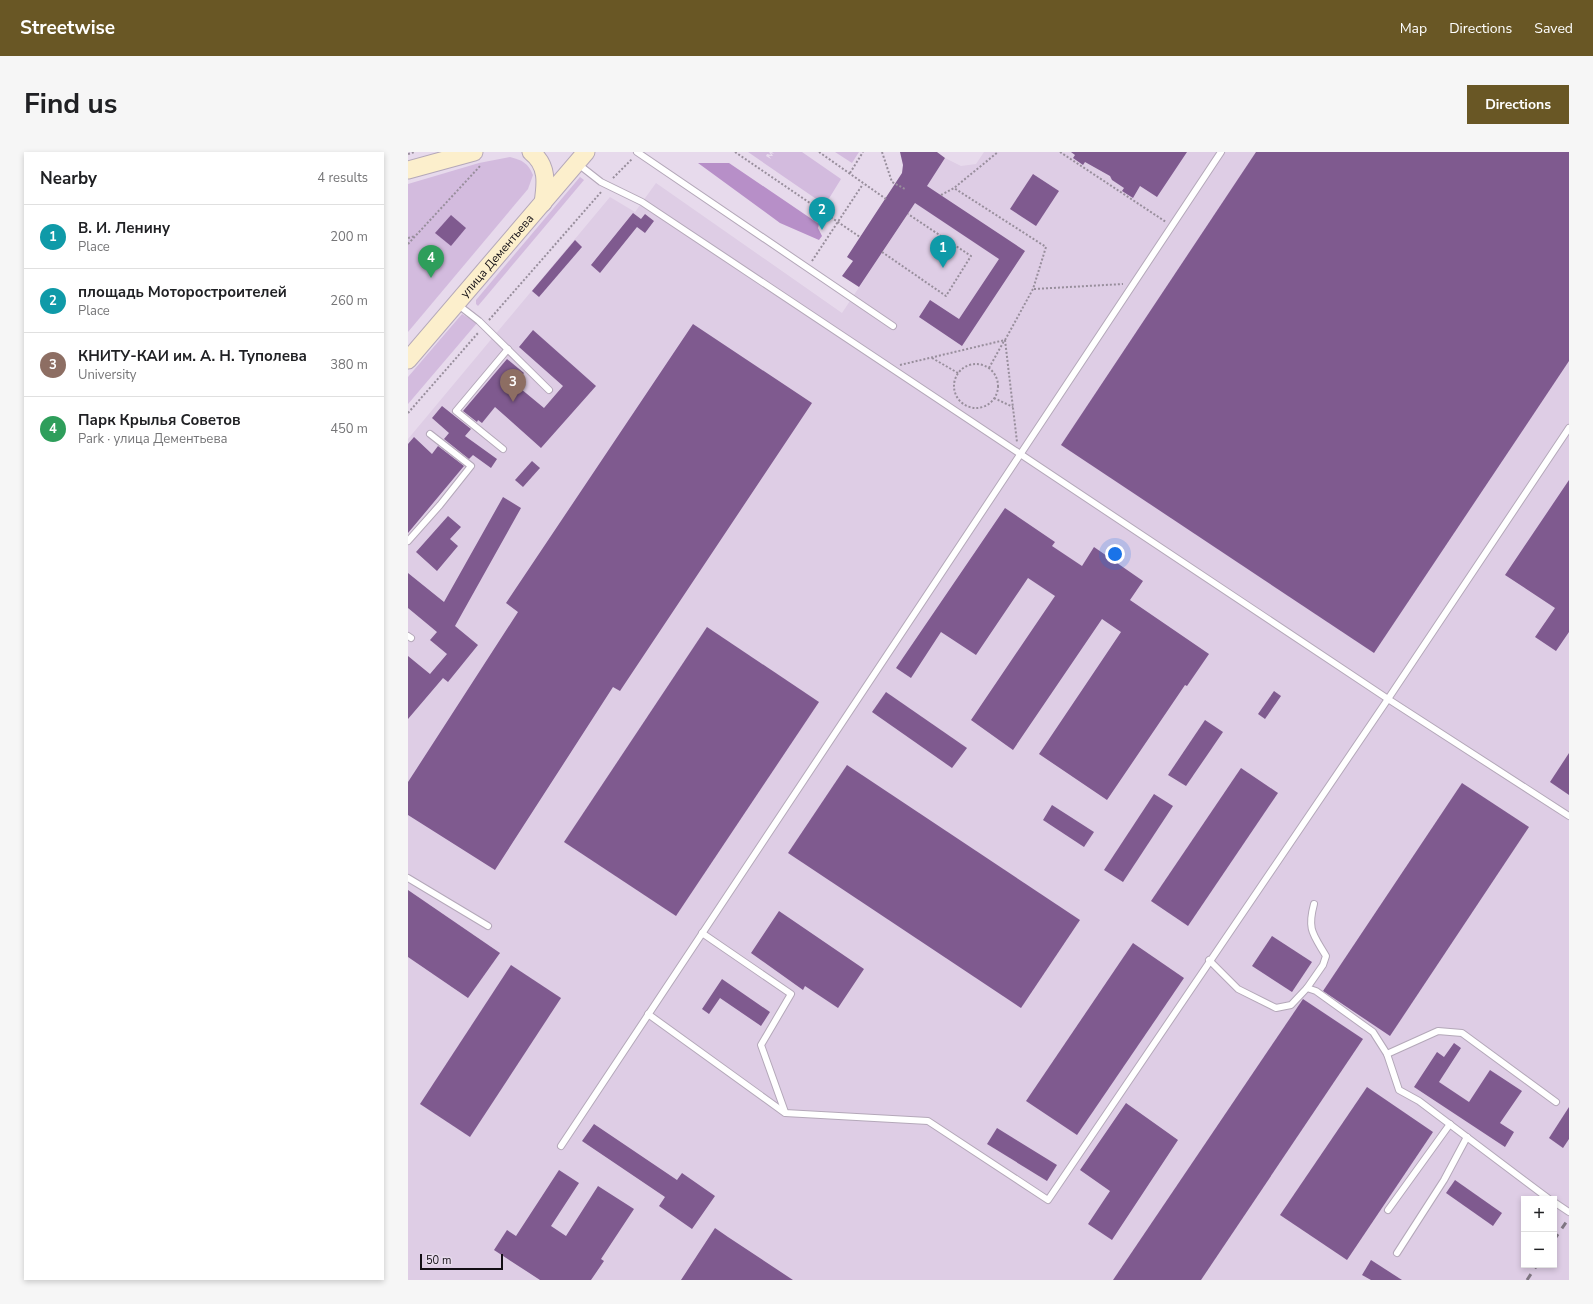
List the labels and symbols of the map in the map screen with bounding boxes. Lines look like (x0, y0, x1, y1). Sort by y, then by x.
pin: 2 (809, 197, 835, 230)
street label: улица Дементьева (457, 211, 537, 301)
pin: 1 (930, 235, 956, 268)
pin: 4 (418, 245, 444, 278)
pin: 3 (500, 369, 526, 402)
your location (1105, 544, 1125, 564)
scale bar (420, 1252, 503, 1271)

